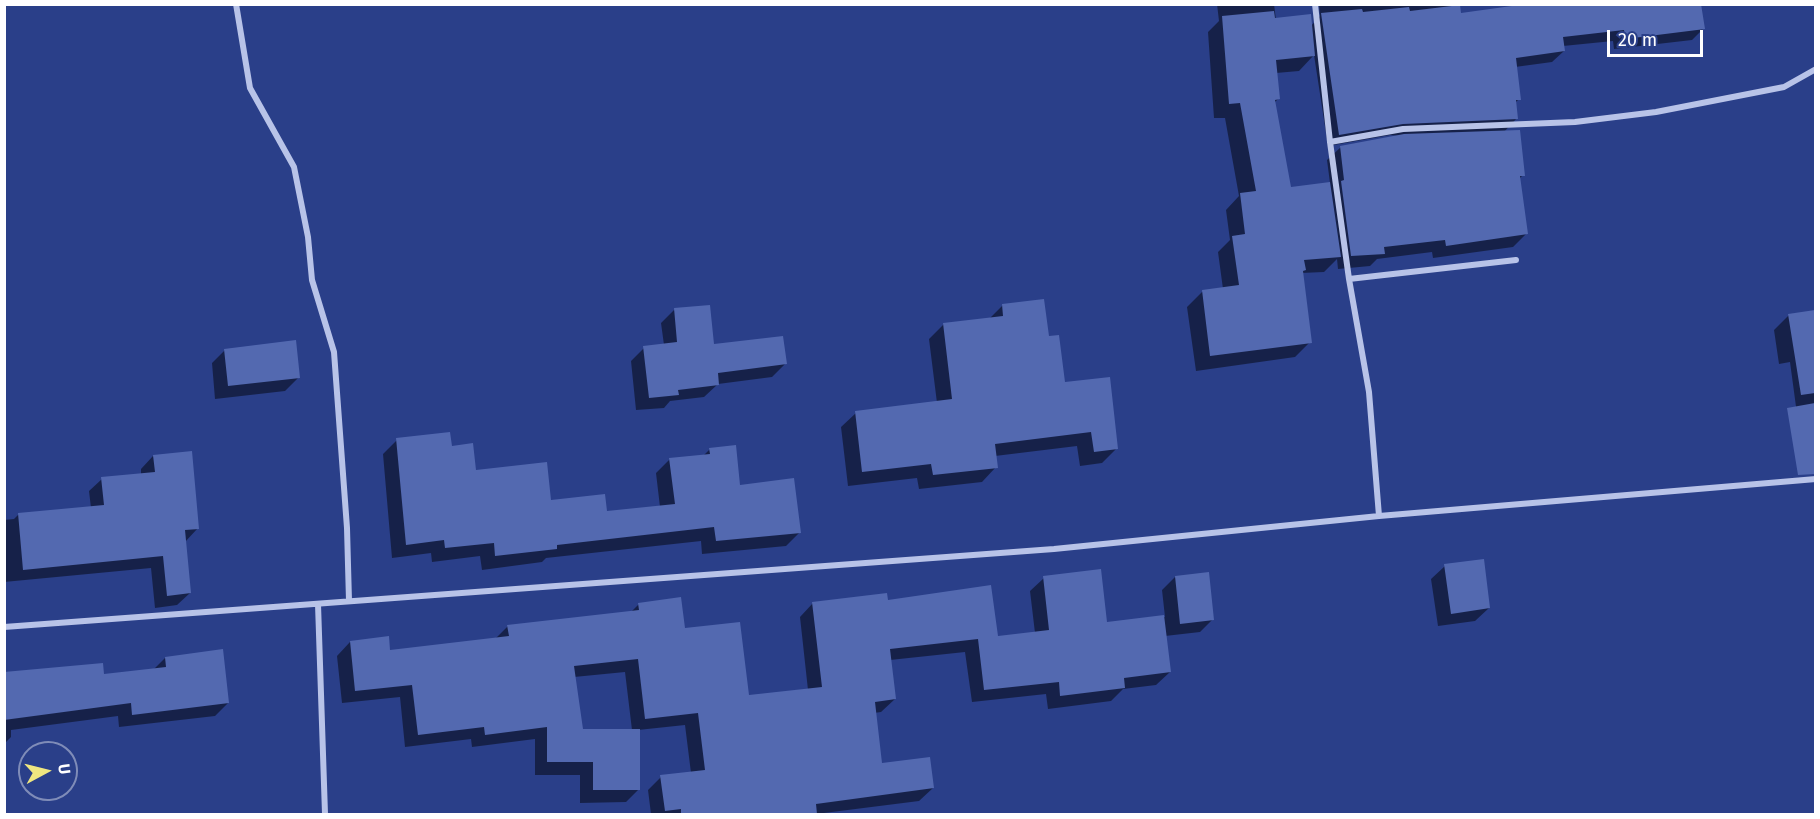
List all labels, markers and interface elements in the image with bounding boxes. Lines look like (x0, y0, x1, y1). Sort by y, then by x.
scale bar (1610, 18, 1706, 56)
text: 20 m (1618, 29, 1657, 51)
north arrow (18, 741, 78, 801)
text: U (54, 763, 74, 775)

